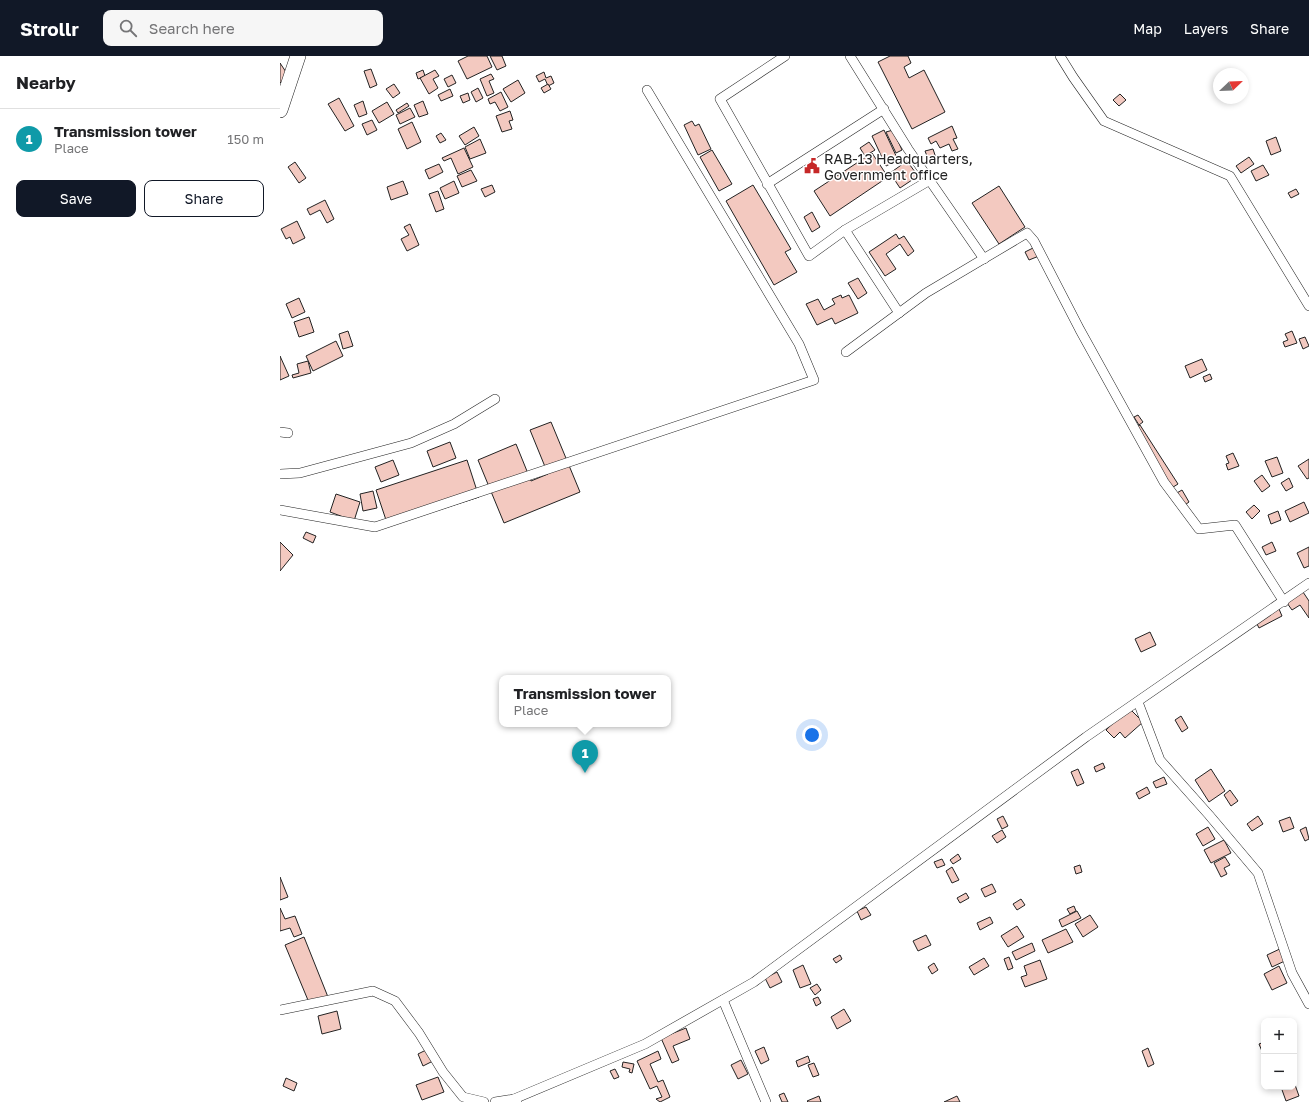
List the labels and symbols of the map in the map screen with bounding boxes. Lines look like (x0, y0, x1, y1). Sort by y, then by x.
north arrow (1213, 68, 1249, 104)
place label: RAB-13 Headquarters, Government office (824, 150, 973, 183)
public building icon: RAB-13 Headquarters, Government office (803, 157, 821, 175)
your location (802, 725, 822, 745)
pin: 1 (572, 740, 598, 773)

